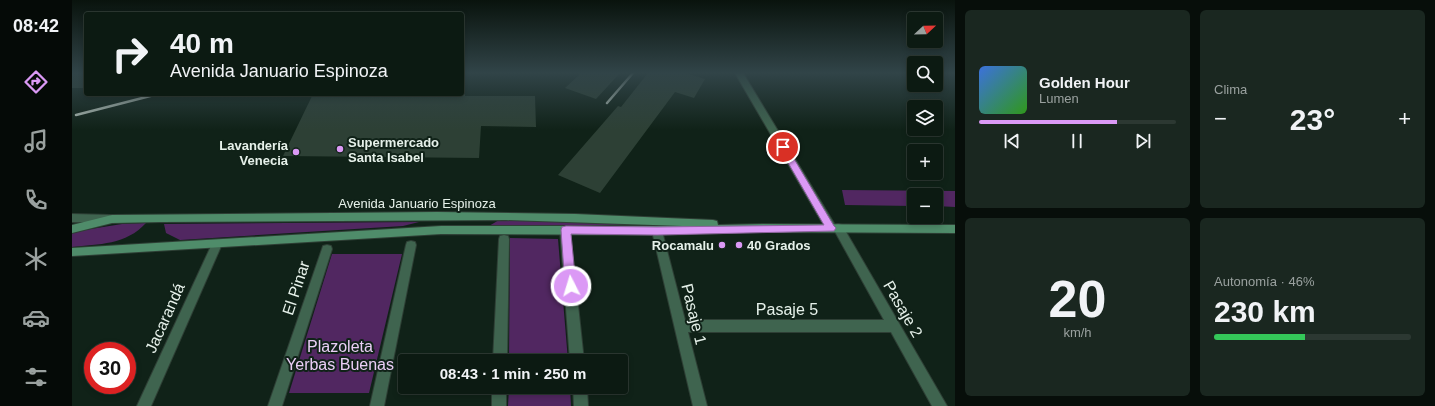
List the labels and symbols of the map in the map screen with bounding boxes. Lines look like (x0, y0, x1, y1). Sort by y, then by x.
north arrow (907, 12, 943, 48)
pin (766, 130, 800, 164)
place label: Supermercado Santa Isabel (348, 135, 439, 165)
place label: Lavandería Venecia (219, 138, 289, 168)
marker: Supermercado Santa Isabel (335, 144, 345, 154)
marker: Lavandería Venecia (291, 147, 301, 157)
street label: Avenida Januario Espinoza (338, 196, 496, 211)
place label: Rocamalu (652, 238, 714, 253)
place label: 40 Grados (747, 238, 811, 253)
marker: Rocamalu (717, 240, 727, 250)
marker: 40 Grados (734, 240, 744, 250)
street label: El Pinar (279, 258, 313, 317)
position arrow (550, 265, 592, 307)
street label: Pasaje 2 (880, 278, 926, 340)
street label: Jacarandá (142, 280, 188, 356)
street label: Pasaje 1 (678, 282, 710, 346)
street label: Pasaje 5 (756, 301, 818, 318)
park label: Plazoleta Yerbas Buenas (286, 338, 394, 373)
speed limit sign: 30 (84, 342, 136, 394)

